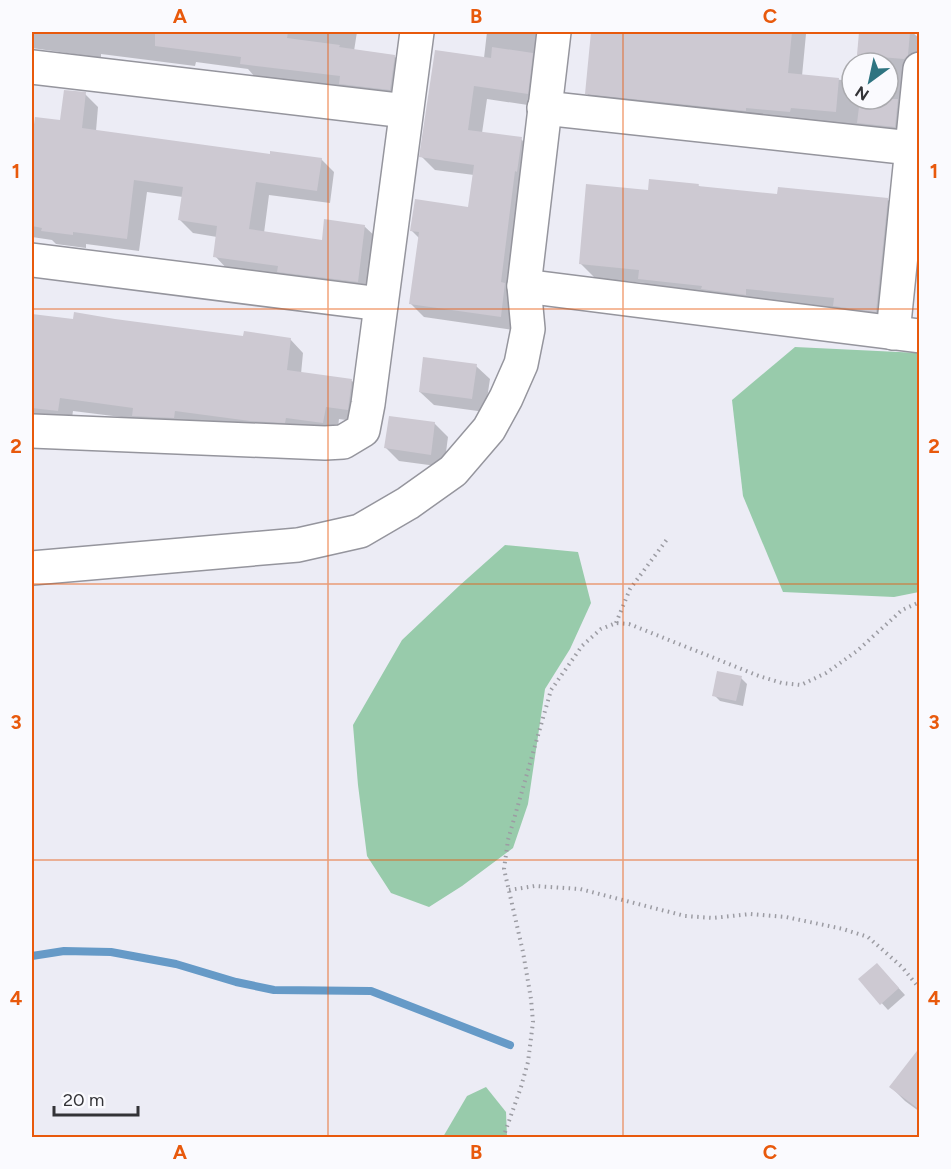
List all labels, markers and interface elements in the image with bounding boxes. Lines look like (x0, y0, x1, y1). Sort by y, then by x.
text: A (173, 4, 188, 28)
text: B (470, 4, 482, 28)
text: C (763, 4, 777, 28)
north arrow (840, 51, 900, 111)
text: N (852, 82, 872, 104)
text: 1 (12, 159, 20, 183)
text: 1 (930, 159, 938, 183)
text: 2 (10, 434, 22, 458)
text: 2 (928, 434, 940, 458)
text: 3 (10, 710, 22, 734)
text: 3 (928, 710, 940, 734)
text: 4 (10, 986, 23, 1010)
text: 4 (928, 986, 941, 1010)
scale bar (54, 1079, 138, 1117)
text: 20 m (63, 1089, 104, 1111)
text: A (173, 1140, 188, 1164)
text: B (470, 1140, 482, 1164)
text: C (763, 1140, 777, 1164)

